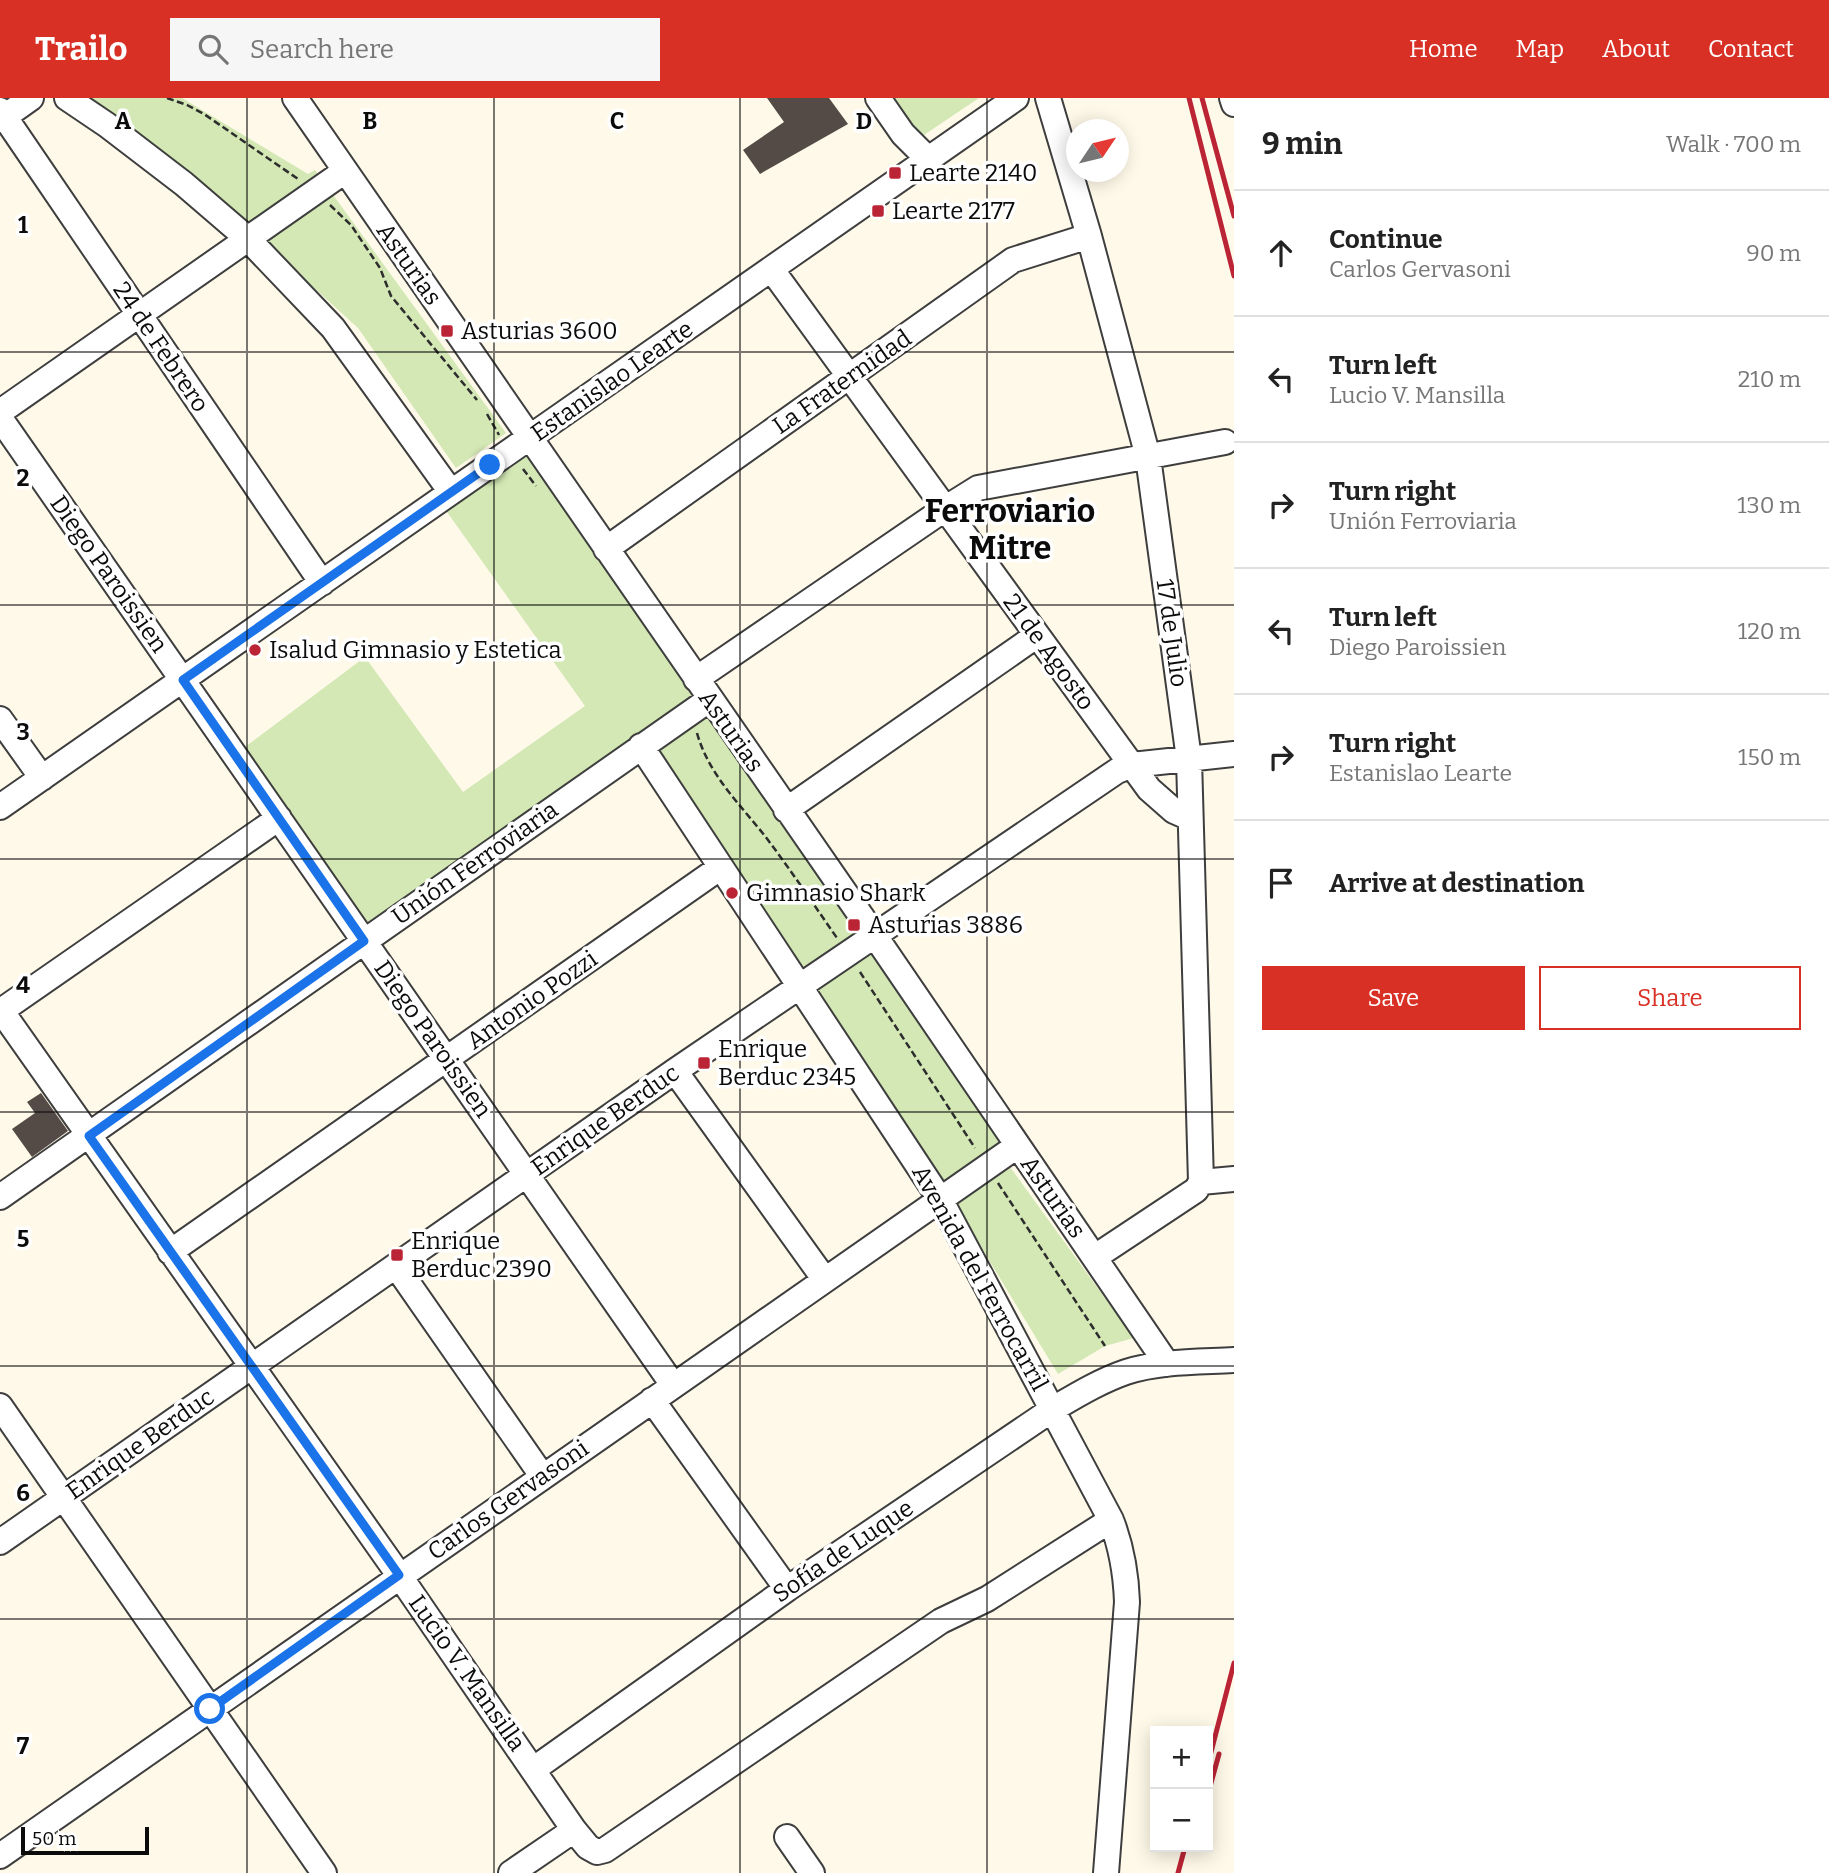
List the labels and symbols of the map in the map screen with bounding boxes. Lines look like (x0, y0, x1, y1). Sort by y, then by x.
text: A (115, 107, 132, 135)
text: B (363, 107, 377, 135)
text: C (610, 107, 624, 135)
text: D (856, 107, 872, 135)
north arrow (1066, 119, 1129, 182)
place label: Learte 2140 (909, 159, 1037, 187)
marker: Learte 2140 (887, 165, 903, 181)
place label: Learte 2177 (892, 197, 1015, 225)
marker: Learte 2177 (870, 203, 886, 219)
text: 1 (18, 211, 28, 239)
street label: Asturias (371, 218, 447, 310)
street label: 24 de Febrero (107, 277, 215, 417)
street label: Estanislao Learte (526, 315, 698, 447)
place label: Asturias 3600 (461, 317, 618, 345)
marker: Asturias 3600 (439, 323, 455, 339)
street label: La Fraternidad (767, 324, 917, 440)
route end (474, 449, 505, 480)
text: 2 (17, 464, 30, 492)
street label: Diego Paroissien (44, 490, 174, 658)
district label: Ferroviario Mitre (925, 492, 1095, 567)
street label: 17 de Julio (1151, 577, 1193, 689)
street label: 21 de Agosto (998, 588, 1100, 716)
place label: Isalud Gimnasio y Estetica (269, 636, 562, 664)
marker: Isalud Gimnasio y Estetica (247, 642, 263, 658)
street label: Asturias (693, 685, 769, 777)
text: 3 (16, 718, 30, 746)
street label: Unión Ferroviaria (387, 795, 563, 931)
place label: Gimnasio Shark (746, 879, 926, 907)
marker: Gimnasio Shark (724, 885, 740, 901)
place label: Asturias 3886 (868, 911, 1023, 939)
marker: Asturias 3886 (846, 917, 862, 933)
street label: Antonio Pozzi (461, 945, 603, 1055)
street label: Diego Paroissien (368, 955, 498, 1123)
text: 4 (16, 971, 30, 999)
place label: Enrique Berduc 2345 (718, 1035, 856, 1091)
marker: Enrique Berduc 2345 (696, 1055, 712, 1071)
street label: Enrique Berduc (526, 1059, 684, 1181)
street label: Asturias (1015, 1151, 1091, 1243)
street label: Avenida del Ferrocarril (906, 1160, 1054, 1396)
text: 5 (17, 1225, 29, 1253)
place label: Enrique Berduc 2390 (411, 1227, 552, 1283)
marker: Enrique Berduc 2390 (389, 1247, 405, 1263)
street label: Enrique Berduc (61, 1383, 219, 1505)
street label: Carlos Gervasoni (422, 1434, 594, 1566)
text: 6 (16, 1479, 30, 1507)
street label: Sofía de Luque (768, 1494, 918, 1608)
street label: Lucio V. Mansilla (403, 1590, 531, 1756)
route start (194, 1693, 225, 1724)
text: 7 (17, 1732, 30, 1760)
scale bar (21, 1824, 149, 1856)

